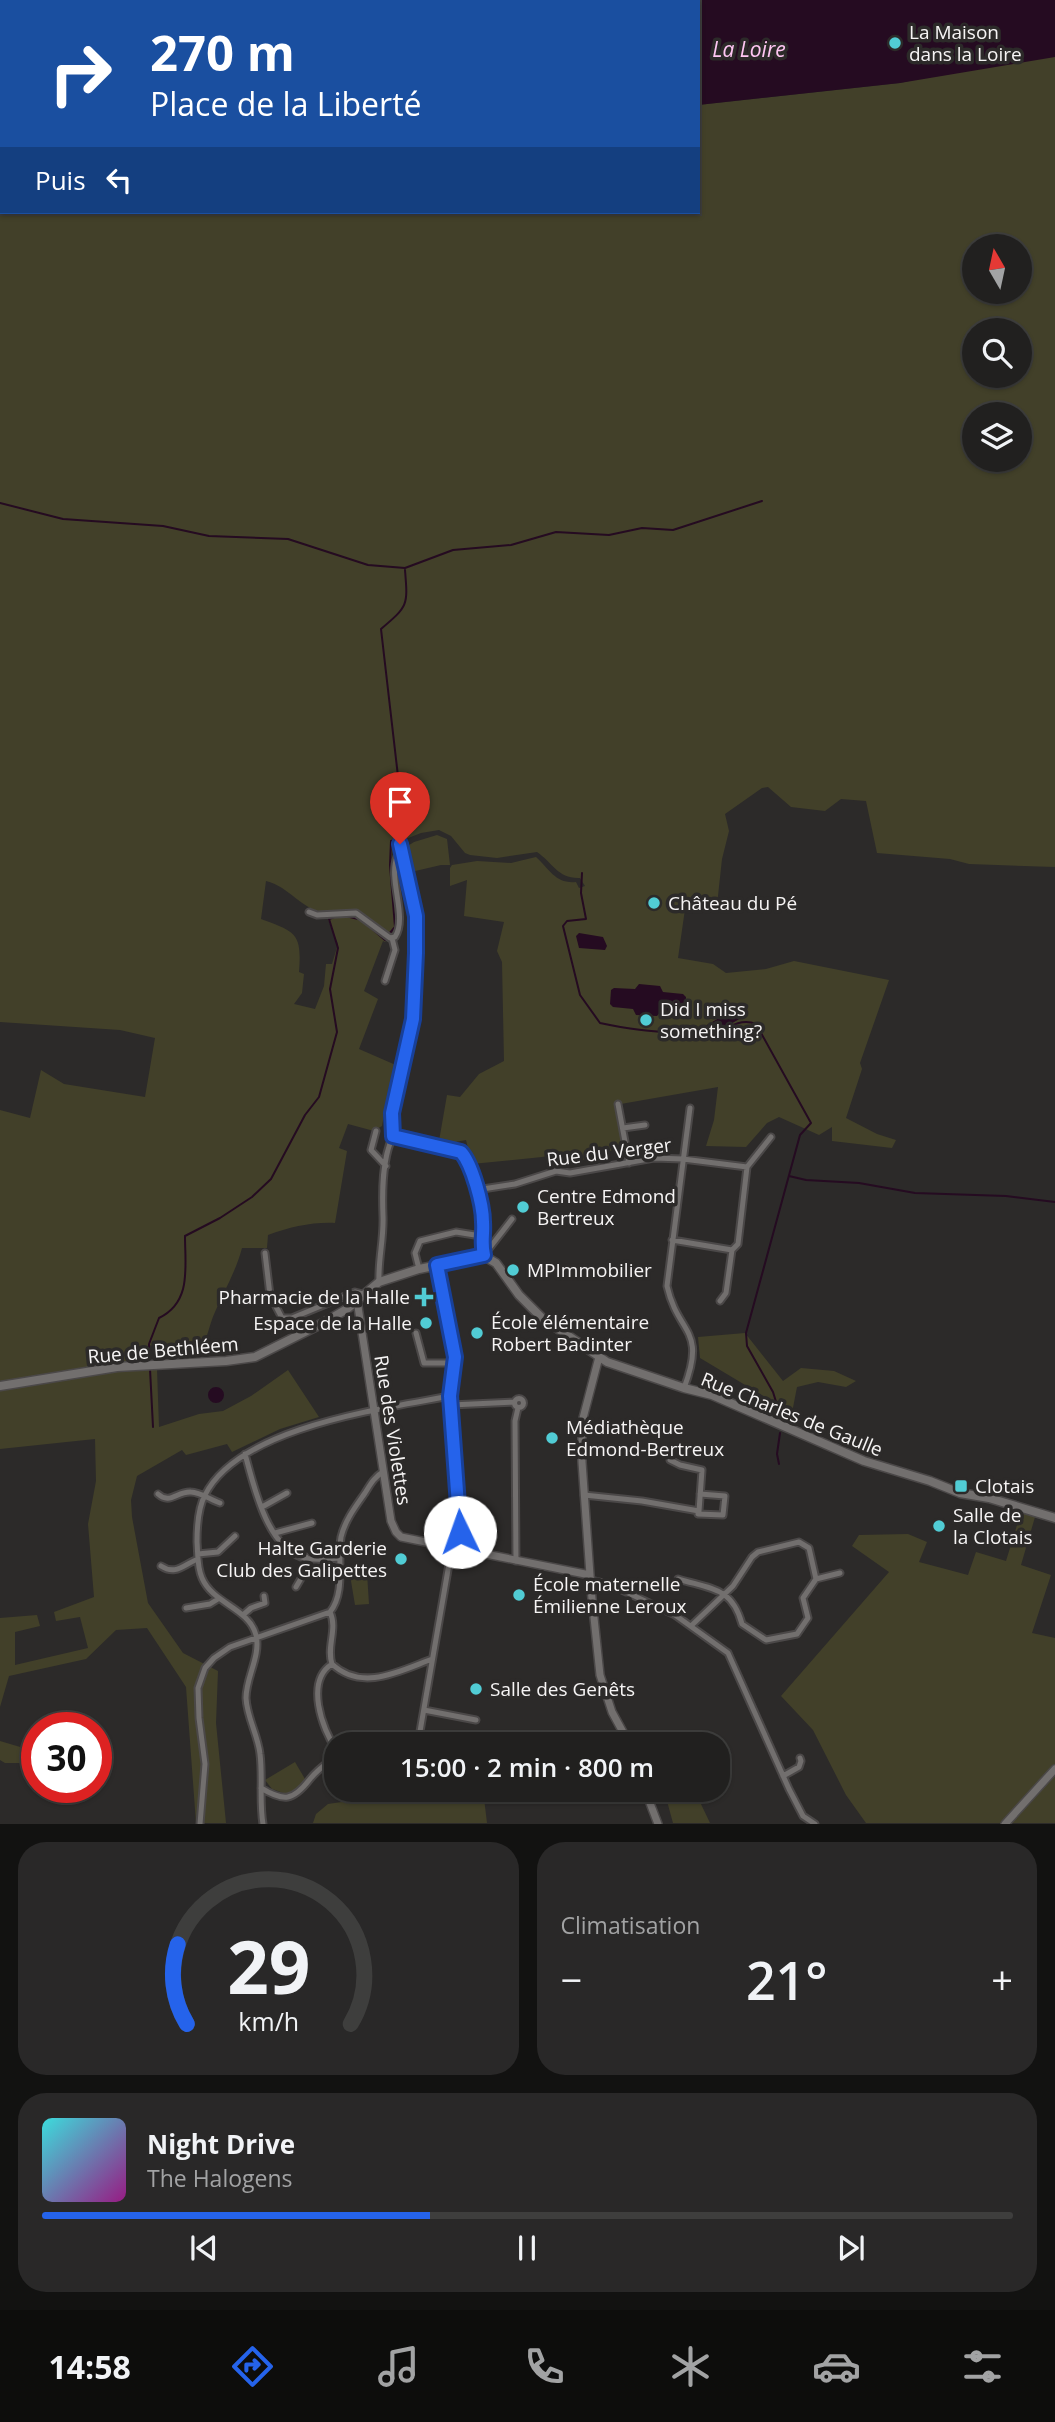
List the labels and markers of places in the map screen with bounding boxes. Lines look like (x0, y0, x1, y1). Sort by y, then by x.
place label: La Maison dans la Loire (909, 19, 1022, 67)
marker: La Maison dans la Loire (887, 35, 903, 51)
pin (370, 772, 430, 844)
place label: Château du Pé (668, 890, 797, 916)
marker: Château du Pé (646, 895, 662, 911)
place label: Did I miss something? (660, 996, 762, 1044)
marker: Did I miss something? (638, 1012, 654, 1028)
place label: Centre Edmond Bertreux (537, 1183, 676, 1231)
marker: Centre Edmond Bertreux (515, 1199, 531, 1215)
place label: MPImmobilier (527, 1257, 652, 1283)
marker: MPImmobilier (505, 1262, 521, 1278)
place label: Pharmacie de la Halle (219, 1284, 410, 1310)
marker: Pharmacie de la Halle (416, 1289, 432, 1305)
place label: École élémentaire Robert Badinter (491, 1309, 649, 1357)
place label: Espace de la Halle (253, 1310, 412, 1336)
marker: Espace de la Halle (418, 1315, 434, 1331)
marker: École élémentaire Robert Badinter (469, 1325, 485, 1341)
place label: Médiathèque Edmond-Bertreux (566, 1414, 724, 1462)
marker: Médiathèque Edmond-Bertreux (544, 1430, 560, 1446)
place label: Clotais (975, 1473, 1034, 1499)
marker: Clotais (953, 1478, 969, 1494)
place label: Salle de la Clotais (953, 1502, 1033, 1550)
marker: Salle de la Clotais (931, 1518, 947, 1534)
place label: Halte Garderie Club des Galipettes (216, 1535, 387, 1583)
marker: Halte Garderie Club des Galipettes (393, 1551, 409, 1567)
place label: École maternelle Émilienne Leroux (533, 1571, 687, 1619)
marker: École maternelle Émilienne Leroux (511, 1587, 527, 1603)
place label: Salle des Genêts (490, 1676, 635, 1702)
marker: Salle des Genêts (468, 1681, 484, 1697)

